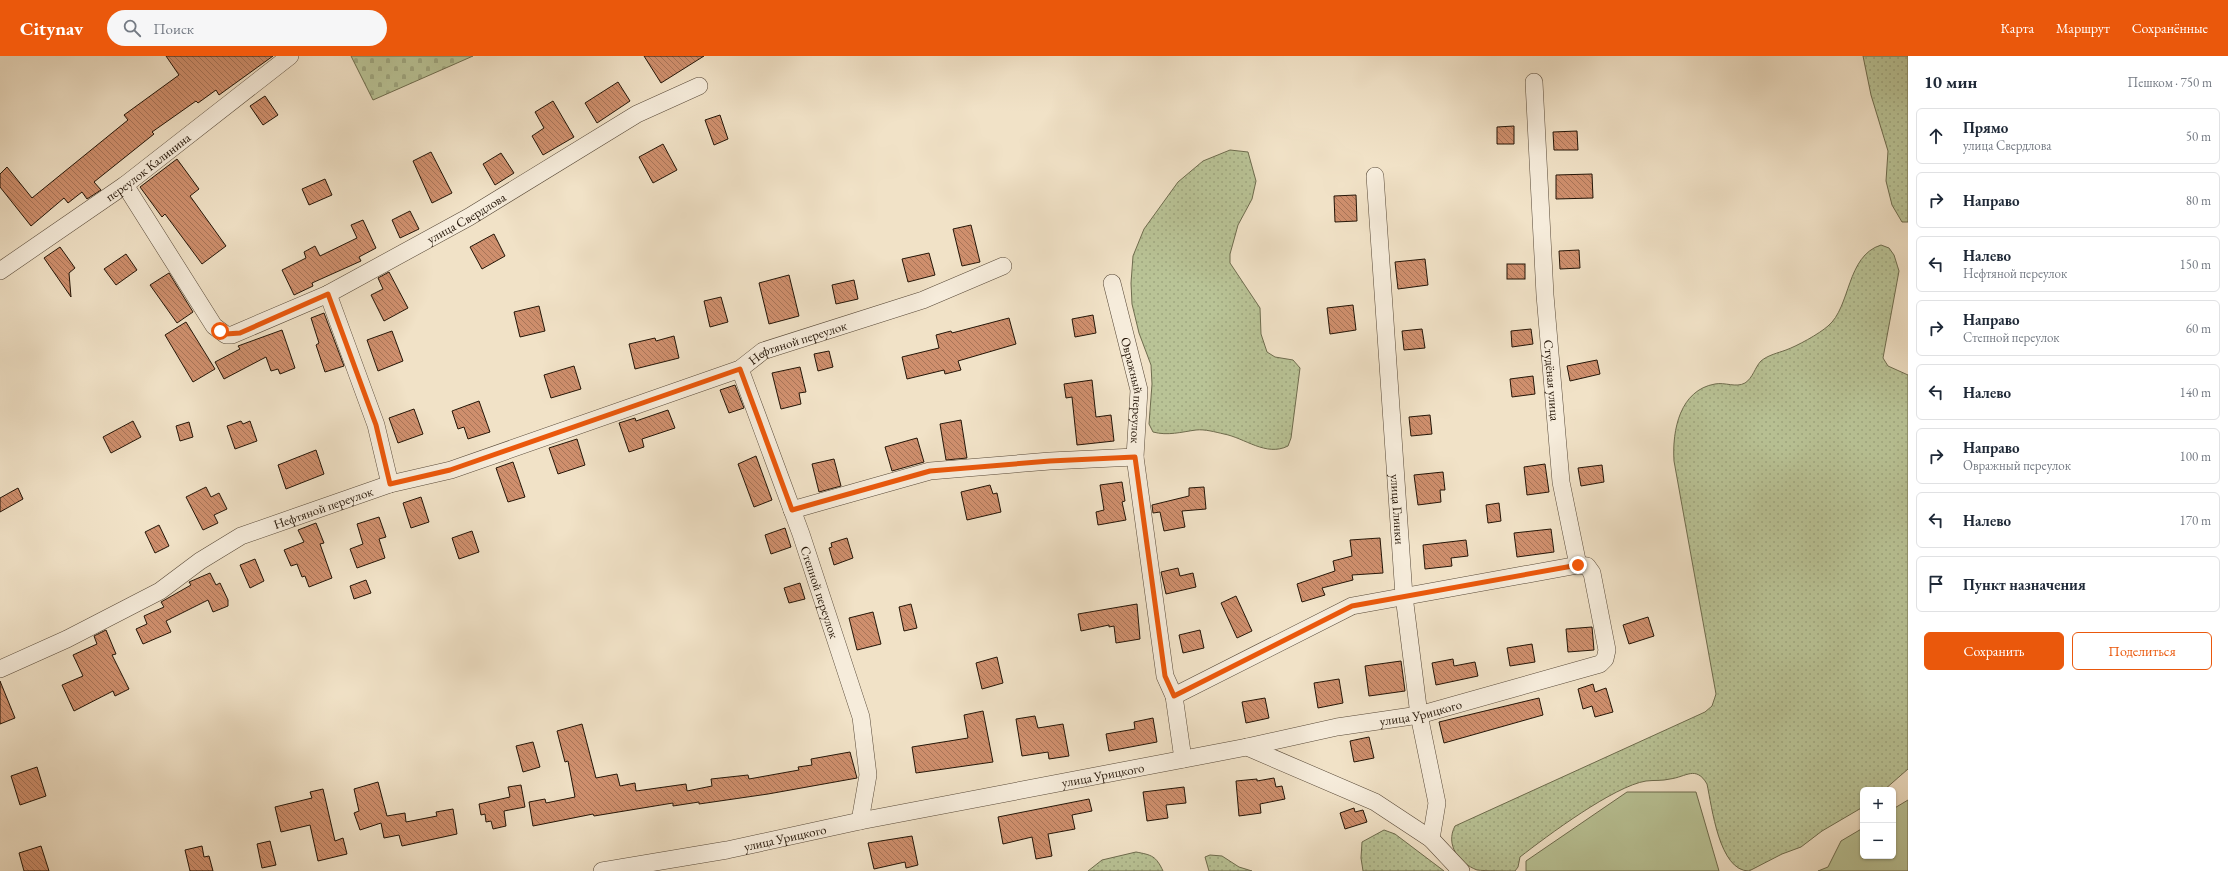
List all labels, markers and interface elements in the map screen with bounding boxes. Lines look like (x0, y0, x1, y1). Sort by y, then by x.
search box (107, 10, 387, 46)
text: Citynav (20, 16, 83, 41)
icon: search (121, 17, 143, 39)
text: Поиск (153, 19, 194, 38)
text: Карта (2001, 19, 2034, 37)
text: Маршрут (2056, 19, 2110, 37)
text: Сохранённые (2132, 19, 2208, 37)
text: 10 мин (1924, 71, 1977, 93)
text: Пешком · 750 m (2128, 74, 2212, 91)
text: Прямо (1963, 118, 2008, 137)
icon: ahead (1925, 125, 1947, 147)
street label: переулок Калинина (102, 128, 195, 205)
text: 50 m (2186, 128, 2211, 145)
text: улица Свердлова (1963, 137, 2052, 154)
street label: улица Свердлова (424, 188, 510, 247)
icon: right (1925, 189, 1947, 211)
text: Направо (1963, 191, 2020, 210)
text: 80 m (2186, 192, 2211, 209)
text: Налево (1963, 246, 2011, 265)
icon: left (1925, 253, 1947, 275)
text: 150 m (2180, 256, 2211, 273)
text: Нефтяной переулок (1963, 265, 2067, 282)
text: Направо (1963, 310, 2020, 329)
street label: Нефтяной переулок (745, 317, 850, 369)
icon: right (1925, 317, 1947, 339)
text: 60 m (2186, 320, 2211, 337)
route start (211, 322, 229, 340)
text: Степной переулок (1963, 329, 2060, 346)
street label: Овражный переулок (1117, 335, 1148, 445)
street label: Студёная улица (1540, 339, 1564, 423)
icon: left (1925, 381, 1947, 403)
text: Налево (1963, 383, 2011, 402)
text: 140 m (2180, 384, 2211, 401)
text: Направо (1963, 438, 2020, 457)
icon: right (1925, 445, 1947, 467)
text: 100 m (2180, 448, 2211, 465)
text: Овражный переулок (1963, 457, 2071, 474)
street label: улица Глинки (1387, 473, 1408, 545)
street label: Нефтяной переулок (271, 482, 376, 533)
icon: left (1925, 509, 1947, 531)
text: Налево (1963, 511, 2011, 530)
text: 170 m (2180, 512, 2211, 529)
street label: Степной переулок (796, 544, 843, 642)
route end (1569, 556, 1587, 574)
icon: arrive (1925, 573, 1947, 595)
text: Пункт назначения (1963, 575, 2086, 594)
button: Сохранить (1924, 632, 2064, 670)
button: Поделиться (2072, 632, 2212, 670)
street label: улица Урицкого (1378, 695, 1464, 730)
street label: улица Урицкого (1060, 759, 1146, 791)
map controls (1860, 787, 1896, 859)
button: + (1860, 787, 1896, 823)
street label: улица Урицкого (742, 821, 828, 855)
button: − (1860, 823, 1896, 859)

